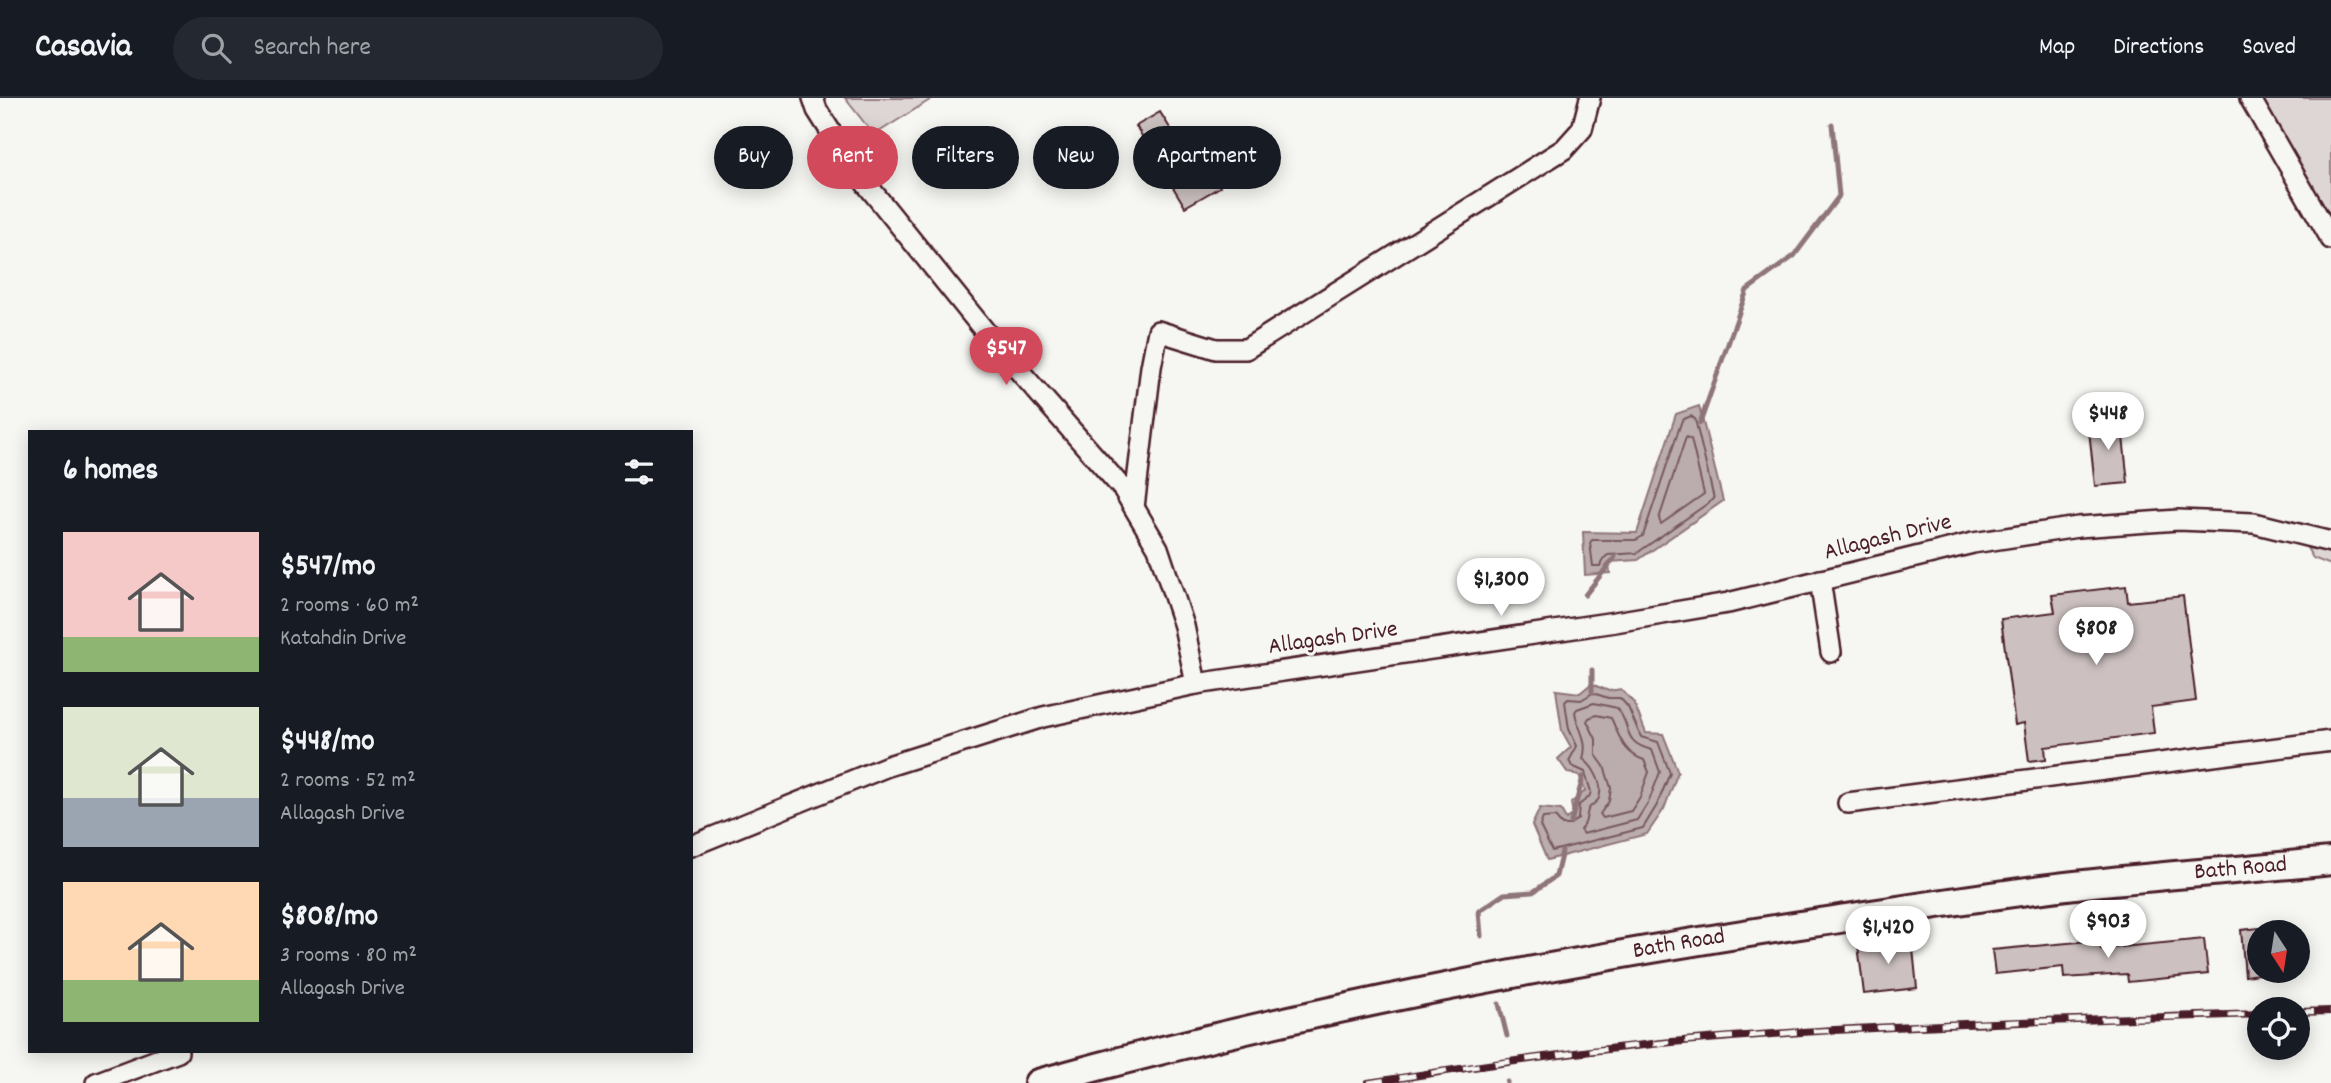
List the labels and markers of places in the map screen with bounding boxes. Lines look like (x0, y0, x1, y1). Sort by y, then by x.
pin: $547 (965, 328, 1047, 387)
pin: $448 (2067, 392, 2149, 452)
pin: $1,300 (1444, 559, 1558, 618)
pin: $808 (2055, 608, 2137, 667)
pin: $903 (2067, 900, 2149, 960)
pin: $1,420 (1831, 906, 1945, 966)

